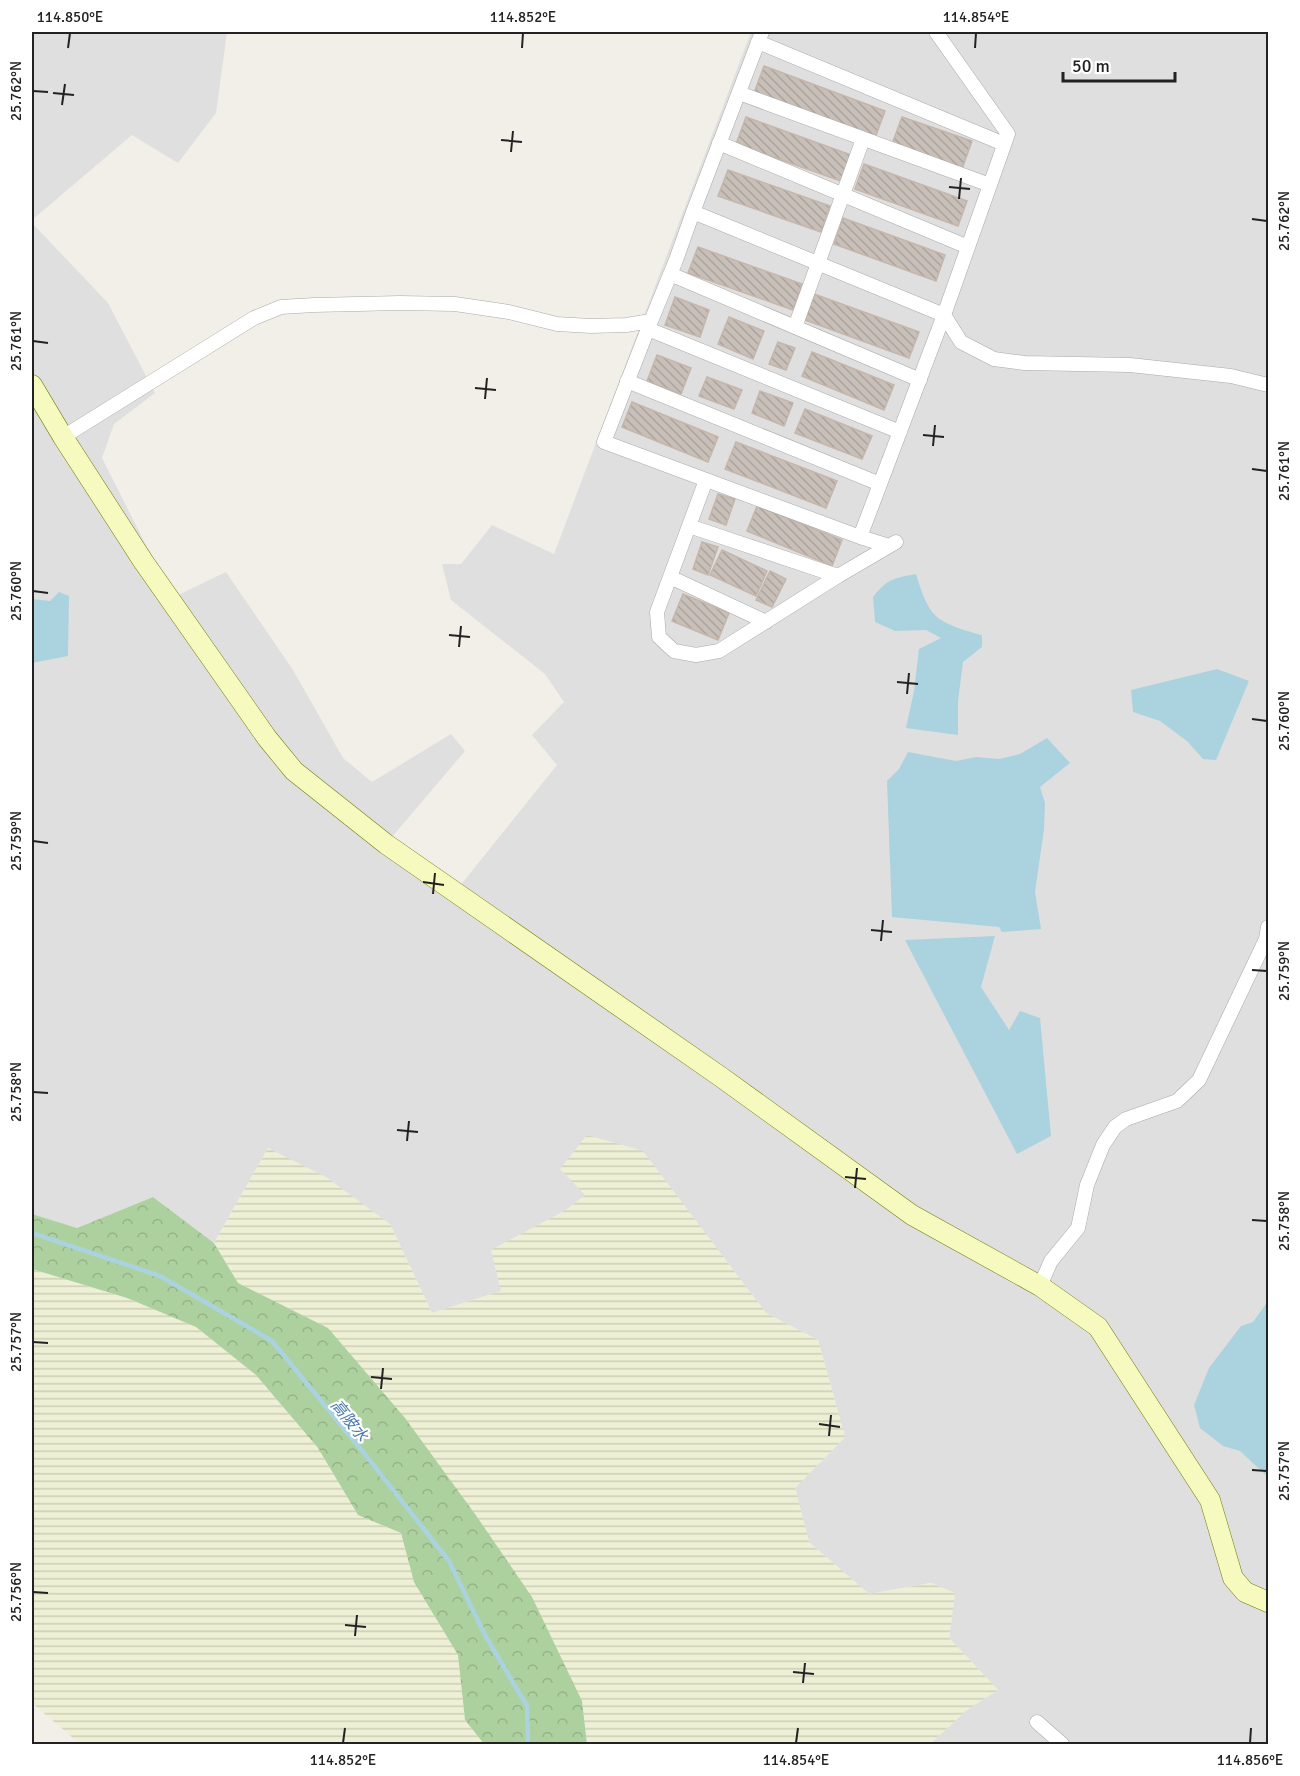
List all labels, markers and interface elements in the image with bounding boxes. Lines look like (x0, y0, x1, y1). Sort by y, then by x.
text: 114.850°E (37, 8, 103, 26)
text: 114.852°E (490, 8, 556, 26)
text: 114.854°E (943, 8, 1009, 26)
scale bar (1063, 45, 1176, 83)
text: 50 m (1072, 55, 1110, 77)
text: 25.762°N (7, 61, 25, 121)
text: 25.762°N (1275, 191, 1293, 251)
text: 25.761°N (7, 311, 25, 371)
text: 25.761°N (1275, 441, 1293, 501)
text: 25.760°N (7, 561, 25, 621)
text: 25.760°N (1275, 691, 1293, 751)
text: 25.759°N (7, 811, 25, 871)
text: 25.759°N (1275, 941, 1293, 1001)
text: 25.758°N (7, 1062, 25, 1122)
text: 25.758°N (1275, 1191, 1293, 1251)
text: 25.757°N (7, 1312, 25, 1372)
water label: 高陂水 (326, 1396, 373, 1446)
text: 25.757°N (1275, 1441, 1293, 1501)
text: 25.756°N (7, 1562, 25, 1622)
text: 114.852°E (310, 1751, 376, 1769)
text: 114.854°E (763, 1751, 829, 1769)
text: 114.856°E (1217, 1751, 1283, 1769)

